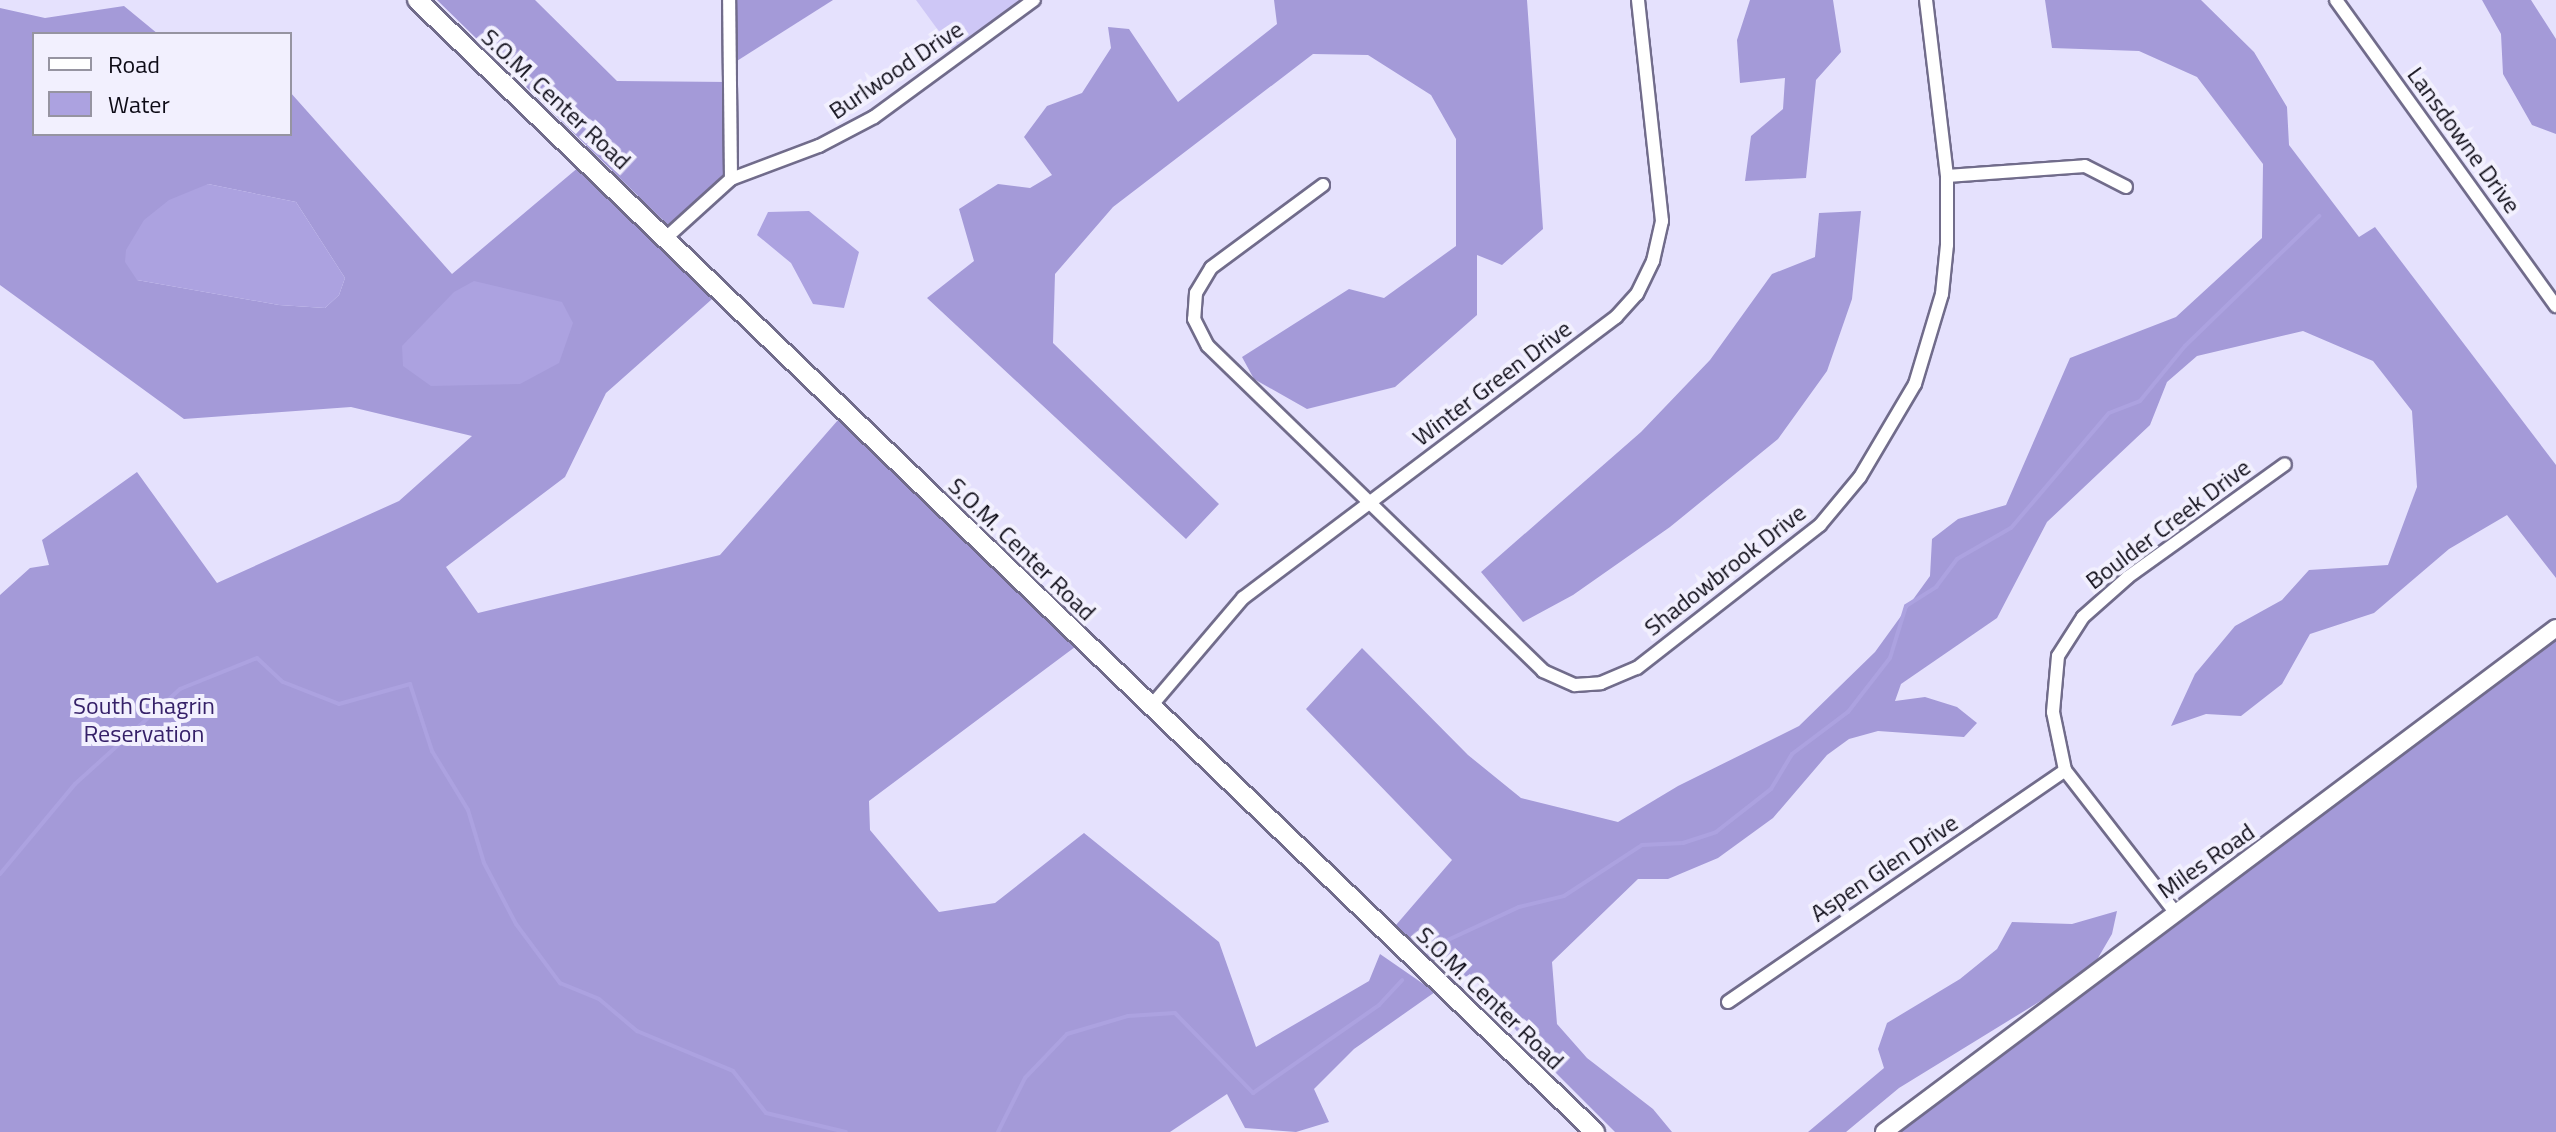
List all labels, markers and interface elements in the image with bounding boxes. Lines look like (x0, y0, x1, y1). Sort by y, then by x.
street label: Burlwood Drive (824, 15, 968, 125)
street label: S.O.M. Center Road (476, 23, 636, 175)
legend (32, 32, 292, 136)
text: Road (108, 46, 160, 82)
street label: Lansdowne Drive (2401, 61, 2527, 219)
text: Water (108, 86, 170, 122)
street label: Winter Green Drive (1407, 314, 1577, 452)
street label: Boulder Creek Drive (2080, 453, 2256, 595)
street label: S.O.M. Center Road (943, 472, 1101, 626)
street label: Shadowbrook Drive (1639, 498, 1811, 642)
park label: South Chagrin Reservation (73, 692, 215, 748)
street label: Aspen Glen Drive (1805, 808, 1963, 928)
street label: Miles Road (2152, 817, 2260, 905)
street label: S.O.M. Center Road (1411, 921, 1569, 1075)

